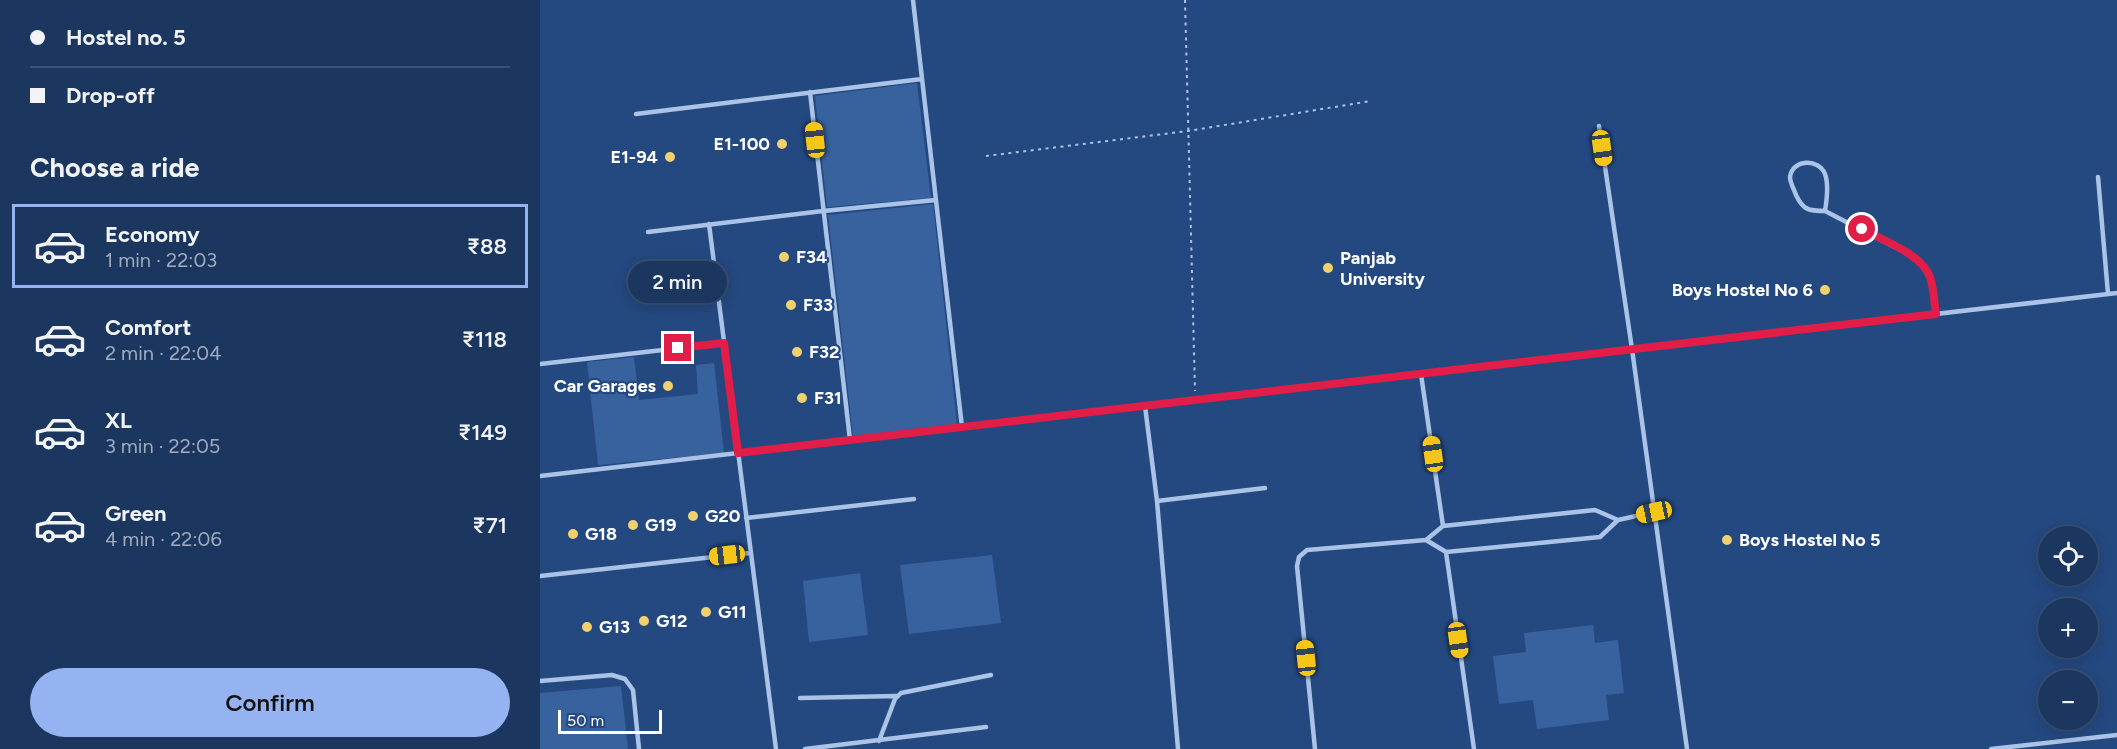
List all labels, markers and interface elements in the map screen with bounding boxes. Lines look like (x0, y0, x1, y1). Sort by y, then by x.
text: Hostel no. 5 (66, 24, 186, 51)
text: Drop-off (66, 82, 155, 109)
car (804, 121, 826, 159)
car (1591, 129, 1613, 167)
place label: E1-100 (714, 133, 770, 155)
marker: E1-100 (775, 137, 789, 151)
place label: E1-94 (611, 146, 658, 168)
marker: E1-94 (663, 150, 677, 164)
text: Choose a ride (30, 151, 199, 184)
route start (1848, 215, 1875, 242)
icon: car (33, 219, 87, 273)
text: Economy (105, 221, 200, 248)
text: ₹88 (467, 233, 507, 260)
place label: F34 (796, 246, 827, 268)
place label: Panjab University (1340, 247, 1425, 290)
text: 1 min · 22:03 (105, 248, 217, 272)
marker: F34 (777, 250, 791, 264)
callout: 2 min (628, 261, 728, 303)
marker: Panjab University (1321, 261, 1335, 275)
text: 2 min (653, 270, 702, 294)
place label: Boys Hostel No 6 (1672, 279, 1813, 301)
marker: Boys Hostel No 6 (1818, 283, 1832, 297)
place label: F33 (803, 294, 833, 316)
marker: F33 (784, 298, 798, 312)
icon: car (33, 312, 87, 366)
text: Comfort (105, 314, 191, 341)
text: ₹118 (462, 326, 507, 353)
route end (664, 334, 691, 361)
text: 2 min · 22:04 (105, 341, 222, 365)
place label: F32 (809, 341, 839, 363)
marker: F32 (790, 345, 804, 359)
place label: Car Garages (554, 375, 657, 397)
marker: Car Garages (661, 379, 675, 393)
place label: F31 (814, 387, 842, 409)
marker: F31 (795, 391, 809, 405)
icon: car (33, 405, 87, 459)
text: XL (105, 407, 132, 434)
text: ₹149 (458, 419, 507, 446)
text: 3 min · 22:05 (105, 434, 220, 458)
car (1422, 435, 1444, 473)
icon: car (33, 498, 87, 552)
car (1635, 499, 1673, 525)
text: Green (105, 500, 167, 527)
place label: G20 (705, 505, 741, 527)
marker: G20 (686, 509, 700, 523)
text: ₹71 (472, 512, 507, 539)
place label: G19 (645, 514, 676, 536)
marker: G19 (626, 518, 640, 532)
place label: G18 (585, 523, 617, 545)
map controls (2038, 526, 2098, 730)
button: locate (2038, 526, 2098, 586)
text: 4 min · 22:06 (105, 527, 222, 551)
marker: G18 (566, 527, 580, 541)
place label: Boys Hostel No 5 (1739, 529, 1880, 551)
marker: Boys Hostel No 5 (1720, 533, 1734, 547)
car (708, 544, 746, 566)
button: + (2038, 598, 2098, 658)
place label: G11 (718, 601, 747, 623)
marker: G11 (699, 605, 713, 619)
place label: G12 (656, 610, 687, 632)
marker: G12 (637, 614, 651, 628)
place label: G13 (599, 616, 630, 638)
marker: G13 (580, 620, 594, 634)
car (1447, 621, 1469, 659)
car (1295, 639, 1317, 677)
button: Confirm (30, 668, 510, 737)
button: − (2038, 670, 2098, 730)
scale bar (558, 707, 662, 734)
text: 50 m (567, 711, 604, 730)

